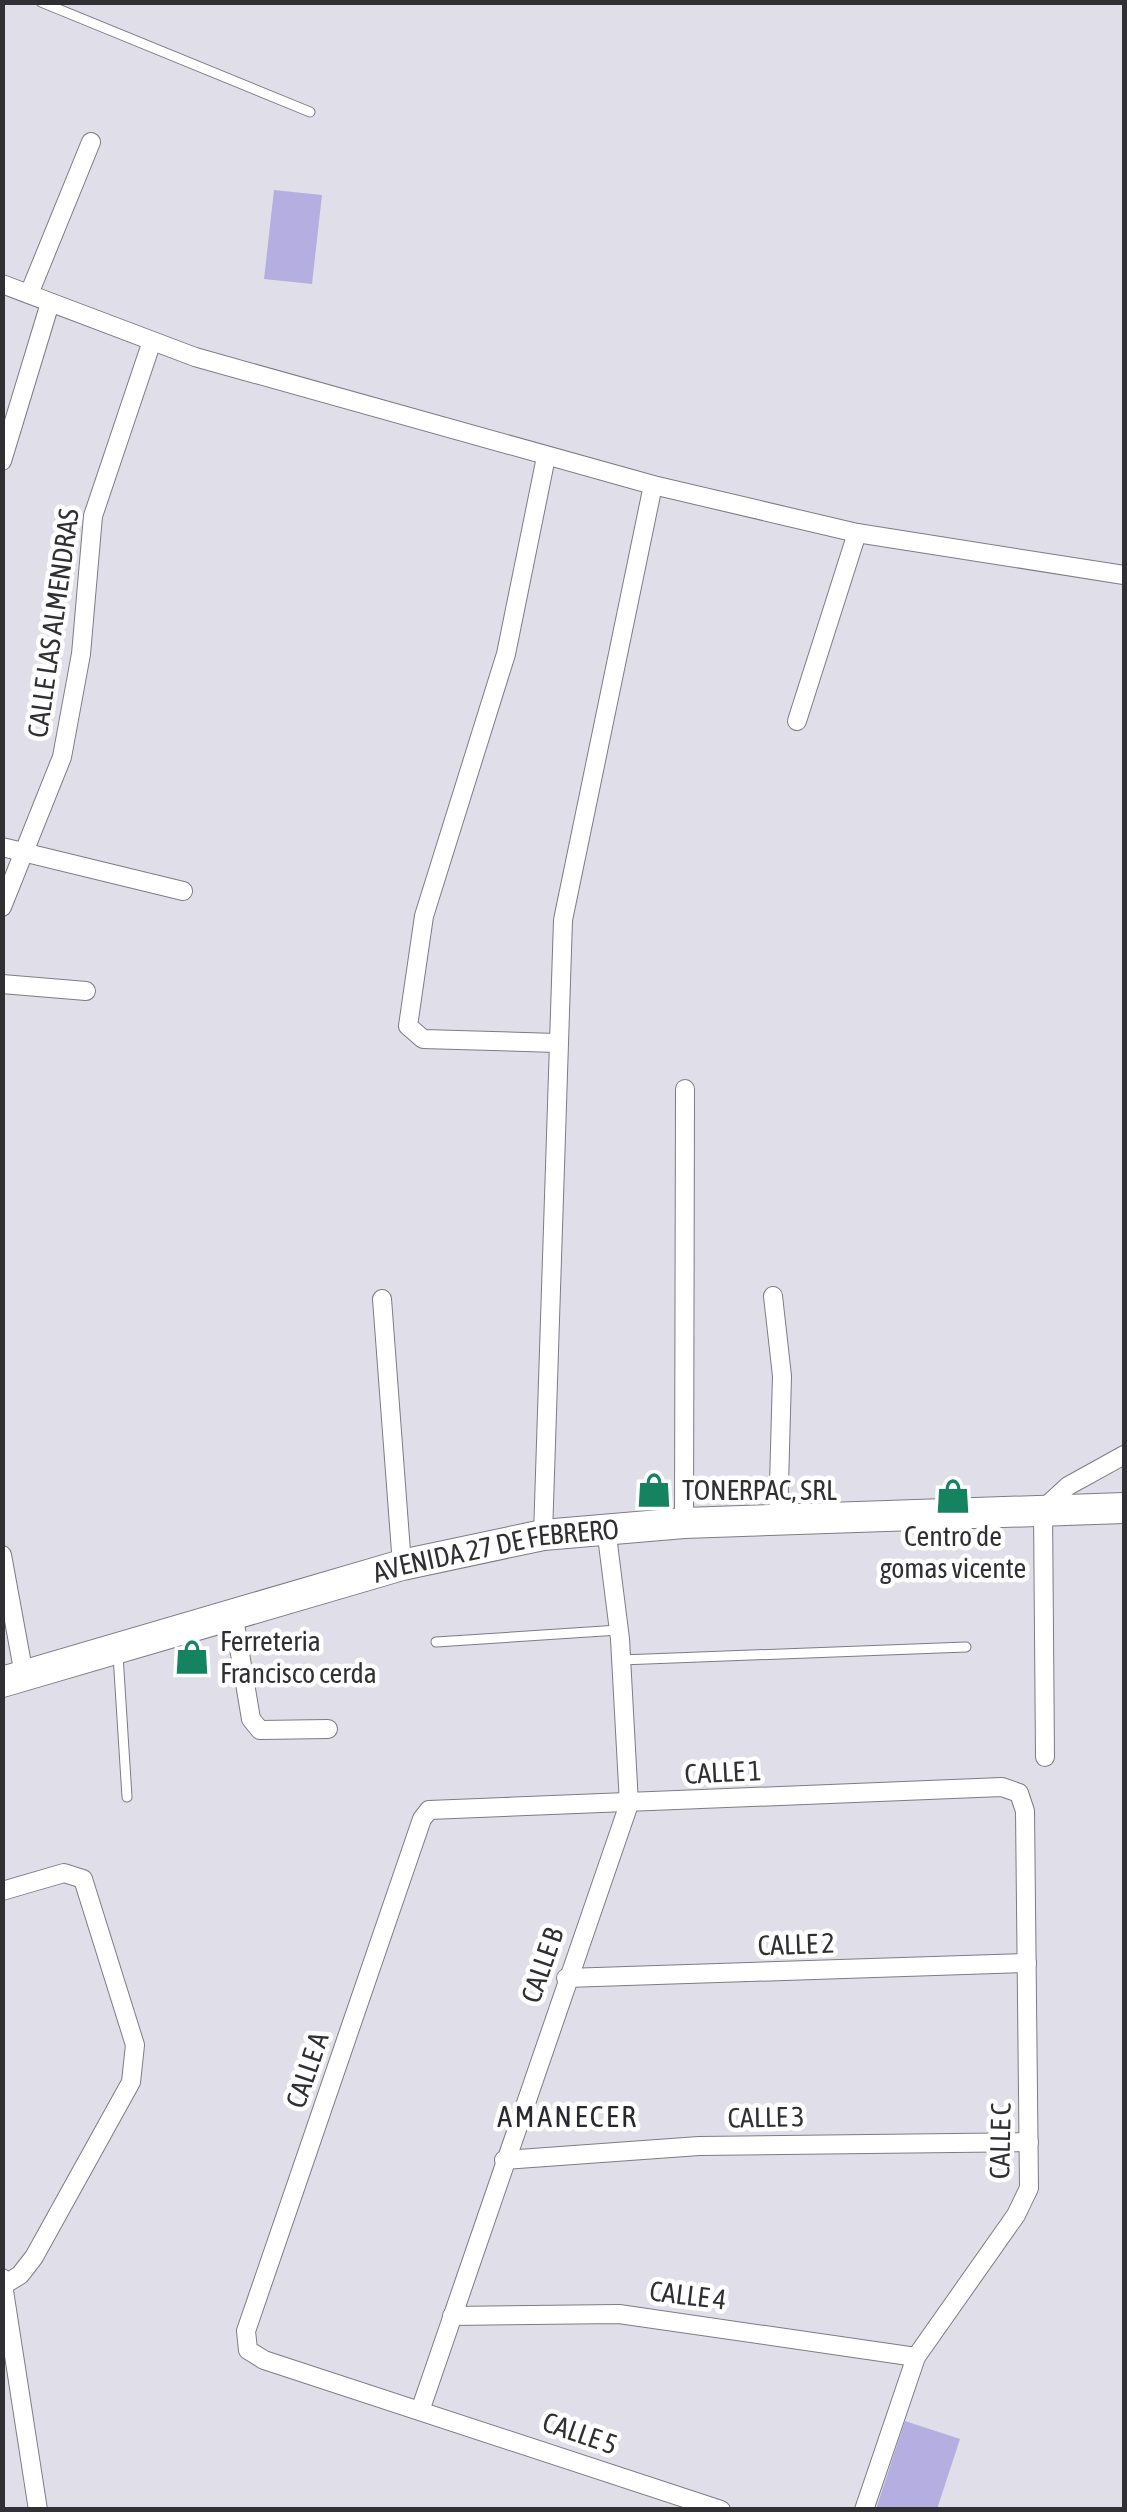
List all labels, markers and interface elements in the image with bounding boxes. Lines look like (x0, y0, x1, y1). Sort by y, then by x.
street label: CALLE LAS ALMENDRAS (21, 506, 85, 740)
shop icon: TONERPAC, SRL (635, 1471, 673, 1509)
place label: TONERPAC, SRL (682, 1474, 837, 1506)
shop icon: Centro de gomas vicente (934, 1477, 972, 1515)
street label: AVENIDA 27 DE FEBRERO (369, 1513, 620, 1589)
place label: Centro de gomas vicente (880, 1520, 1026, 1584)
place label: Ferreteria Francisco cerda (220, 1625, 377, 1689)
shop icon: Ferreteria Francisco cerda (173, 1638, 211, 1676)
street label: CALLE 1 (684, 1754, 762, 1790)
street label: CALLE B (514, 1923, 570, 2007)
street label: CALLE 2 (757, 1927, 835, 1961)
street label: CALLE A (279, 2028, 335, 2112)
district label: AMANECER (497, 2099, 639, 2133)
street label: CALLE 3 (727, 2100, 805, 2134)
street label: CALLE C (983, 2102, 1017, 2179)
street label: CALLE 4 (648, 2274, 728, 2316)
street label: CALLE 5 (538, 2405, 622, 2461)

